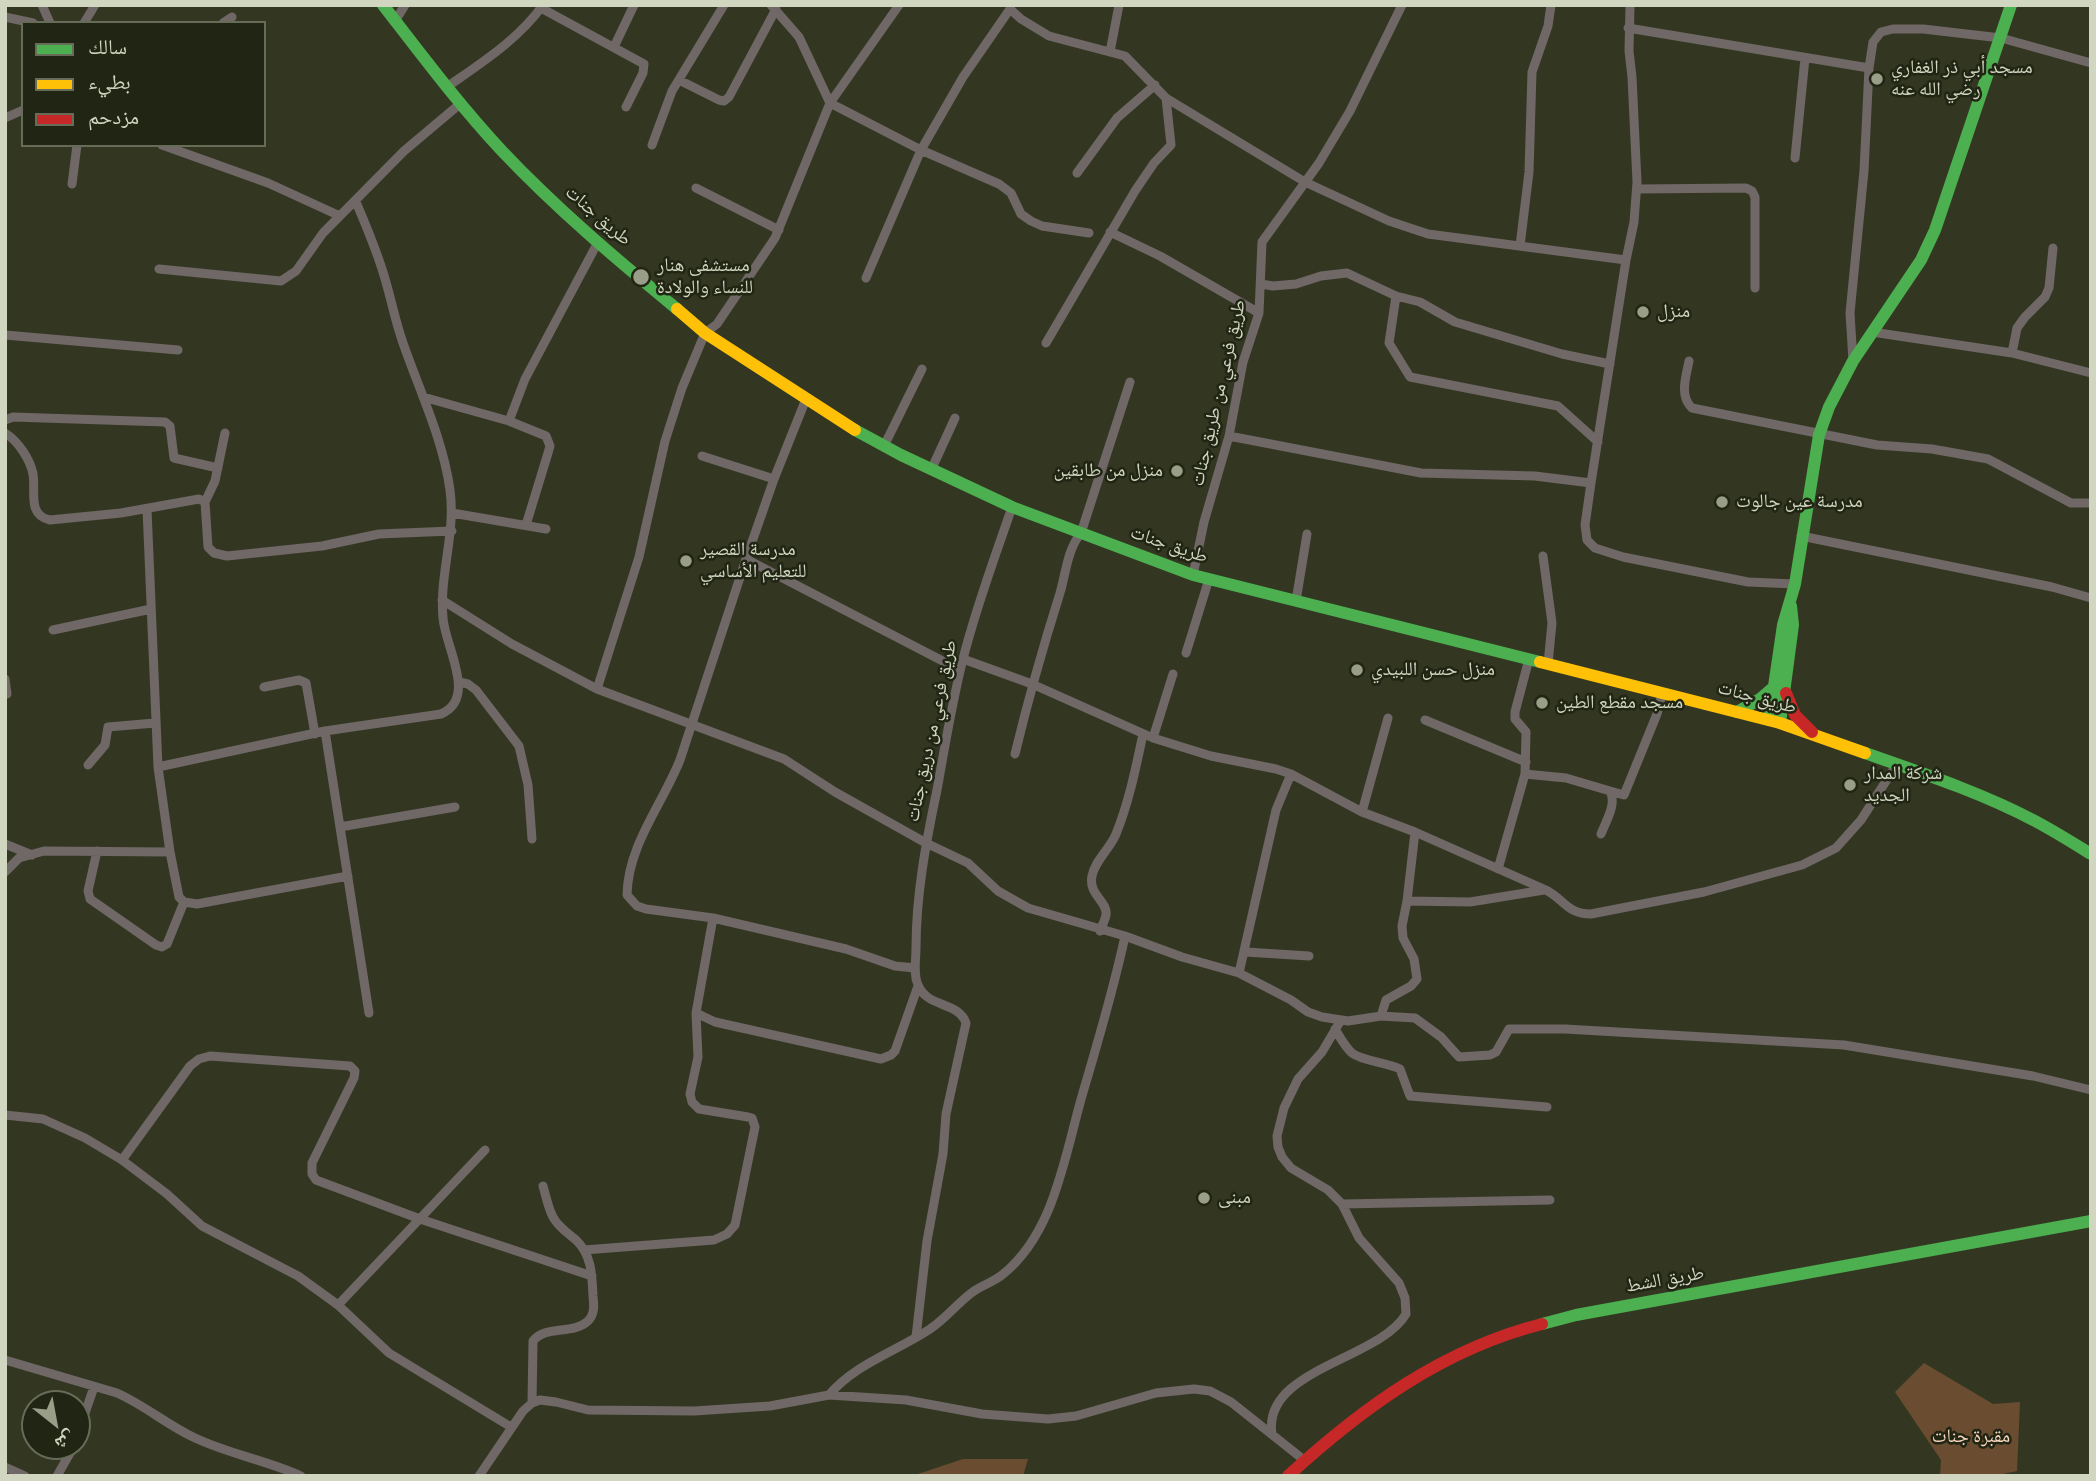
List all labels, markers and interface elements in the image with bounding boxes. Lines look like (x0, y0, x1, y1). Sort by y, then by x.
legend (21, 21, 266, 147)
text: سالك (88, 32, 127, 61)
place label: مسجد أبي ذر الغفاري رضي الله عنه (1891, 57, 2033, 101)
text: بطيء (88, 67, 131, 96)
marker: مسجد أبي ذر الغفاري رضي الله عنه (1869, 71, 1885, 87)
text: مزدحم (88, 102, 139, 131)
street label: طريق جنات (560, 181, 636, 251)
place label: مستشفى هنار للنساء والولادة (657, 255, 753, 299)
marker: مستشفى هنار للنساء والولادة (631, 267, 651, 287)
street label: طريق فرعي من طريق جنات (1186, 298, 1252, 488)
place label: منزل (1657, 301, 1690, 323)
marker: منزل (1635, 304, 1651, 320)
place label: منزل من طابقين (1053, 460, 1163, 482)
marker: منزل من طابقين (1169, 463, 1185, 479)
place label: مدرسة عين جالوت (1736, 491, 1863, 513)
marker: مدرسة عين جالوت (1714, 494, 1730, 510)
street label: طريق جنات (1127, 521, 1211, 569)
place label: مدرسة القصير للتعليم الأساسي (700, 539, 806, 583)
marker: مدرسة القصير للتعليم الأساسي (678, 553, 694, 569)
street label: طريق فرعي من دريق جنات (902, 638, 962, 824)
place label: منزل حسن اللبيدي (1371, 659, 1495, 681)
marker: منزل حسن اللبيدي (1349, 662, 1365, 678)
street label: طريق جنات (1715, 677, 1799, 719)
place label: مسجد مقطع الطين (1556, 692, 1683, 714)
marker: مسجد مقطع الطين (1534, 695, 1550, 711)
place label: شركة المدار الجديد (1864, 763, 1942, 807)
marker: شركة المدار الجديد (1842, 777, 1858, 793)
place label: مبنى (1218, 1187, 1251, 1209)
marker: مبنى (1196, 1190, 1212, 1206)
street label: طريق الشط (1624, 1262, 1706, 1298)
north arrow (21, 1390, 91, 1460)
text: ش (50, 1425, 81, 1458)
park label: مقبرة جنات (1932, 1426, 2010, 1448)

